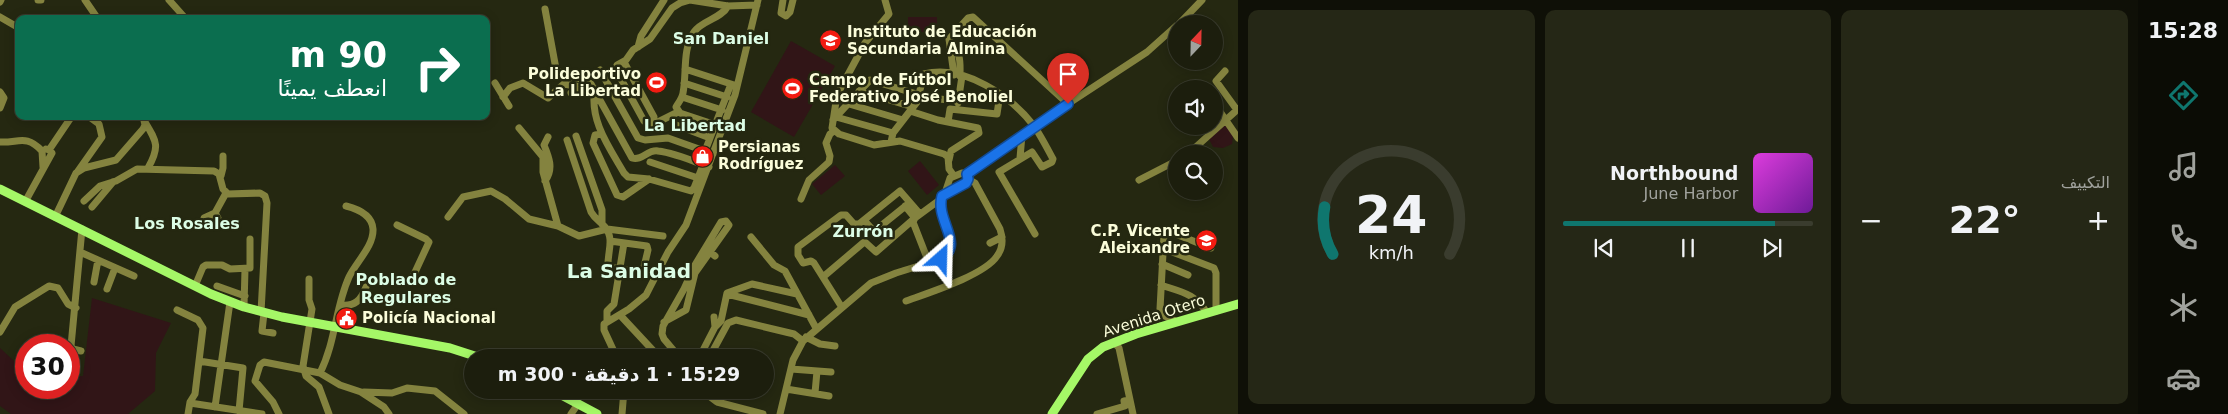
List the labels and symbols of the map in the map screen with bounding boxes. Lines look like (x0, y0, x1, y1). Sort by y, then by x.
north arrow (1168, 15, 1222, 70)
place label: Instituto de Educación Secundaria Almina (847, 23, 1037, 58)
district label: San Daniel (673, 29, 769, 48)
school or university icon: Instituto de Educación Secundaria Almina (819, 29, 843, 53)
pin (1047, 53, 1089, 104)
place label: Polideportivo La Libertad (528, 65, 641, 100)
sports icon: Polideportivo La Libertad (645, 71, 669, 95)
place label: Campo de Fútbol Federativo José Benoliel (809, 71, 1013, 106)
sports icon: Campo de Fútbol Federativo José Benoliel (781, 77, 805, 101)
district label: La Libertad (644, 116, 746, 135)
place label: Persianas Rodríguez (718, 138, 804, 173)
shop icon: Persianas Rodríguez (690, 144, 714, 168)
district label: Los Rosales (134, 214, 240, 233)
district label: Zurrón (832, 222, 894, 241)
place label: C.P. Vicente Aleixandre (1091, 222, 1190, 257)
school or university icon: C.P. Vicente Aleixandre (1194, 228, 1218, 252)
position arrow (914, 232, 966, 284)
district label: La Sanidad (567, 259, 691, 283)
district label: Poblado de Regulares (356, 270, 457, 307)
street label: Avenida Otero (1101, 291, 1207, 341)
public building icon: Policía Nacional (334, 306, 358, 330)
place label: Policía Nacional (362, 309, 496, 327)
speed limit sign: 30 (15, 334, 80, 399)

